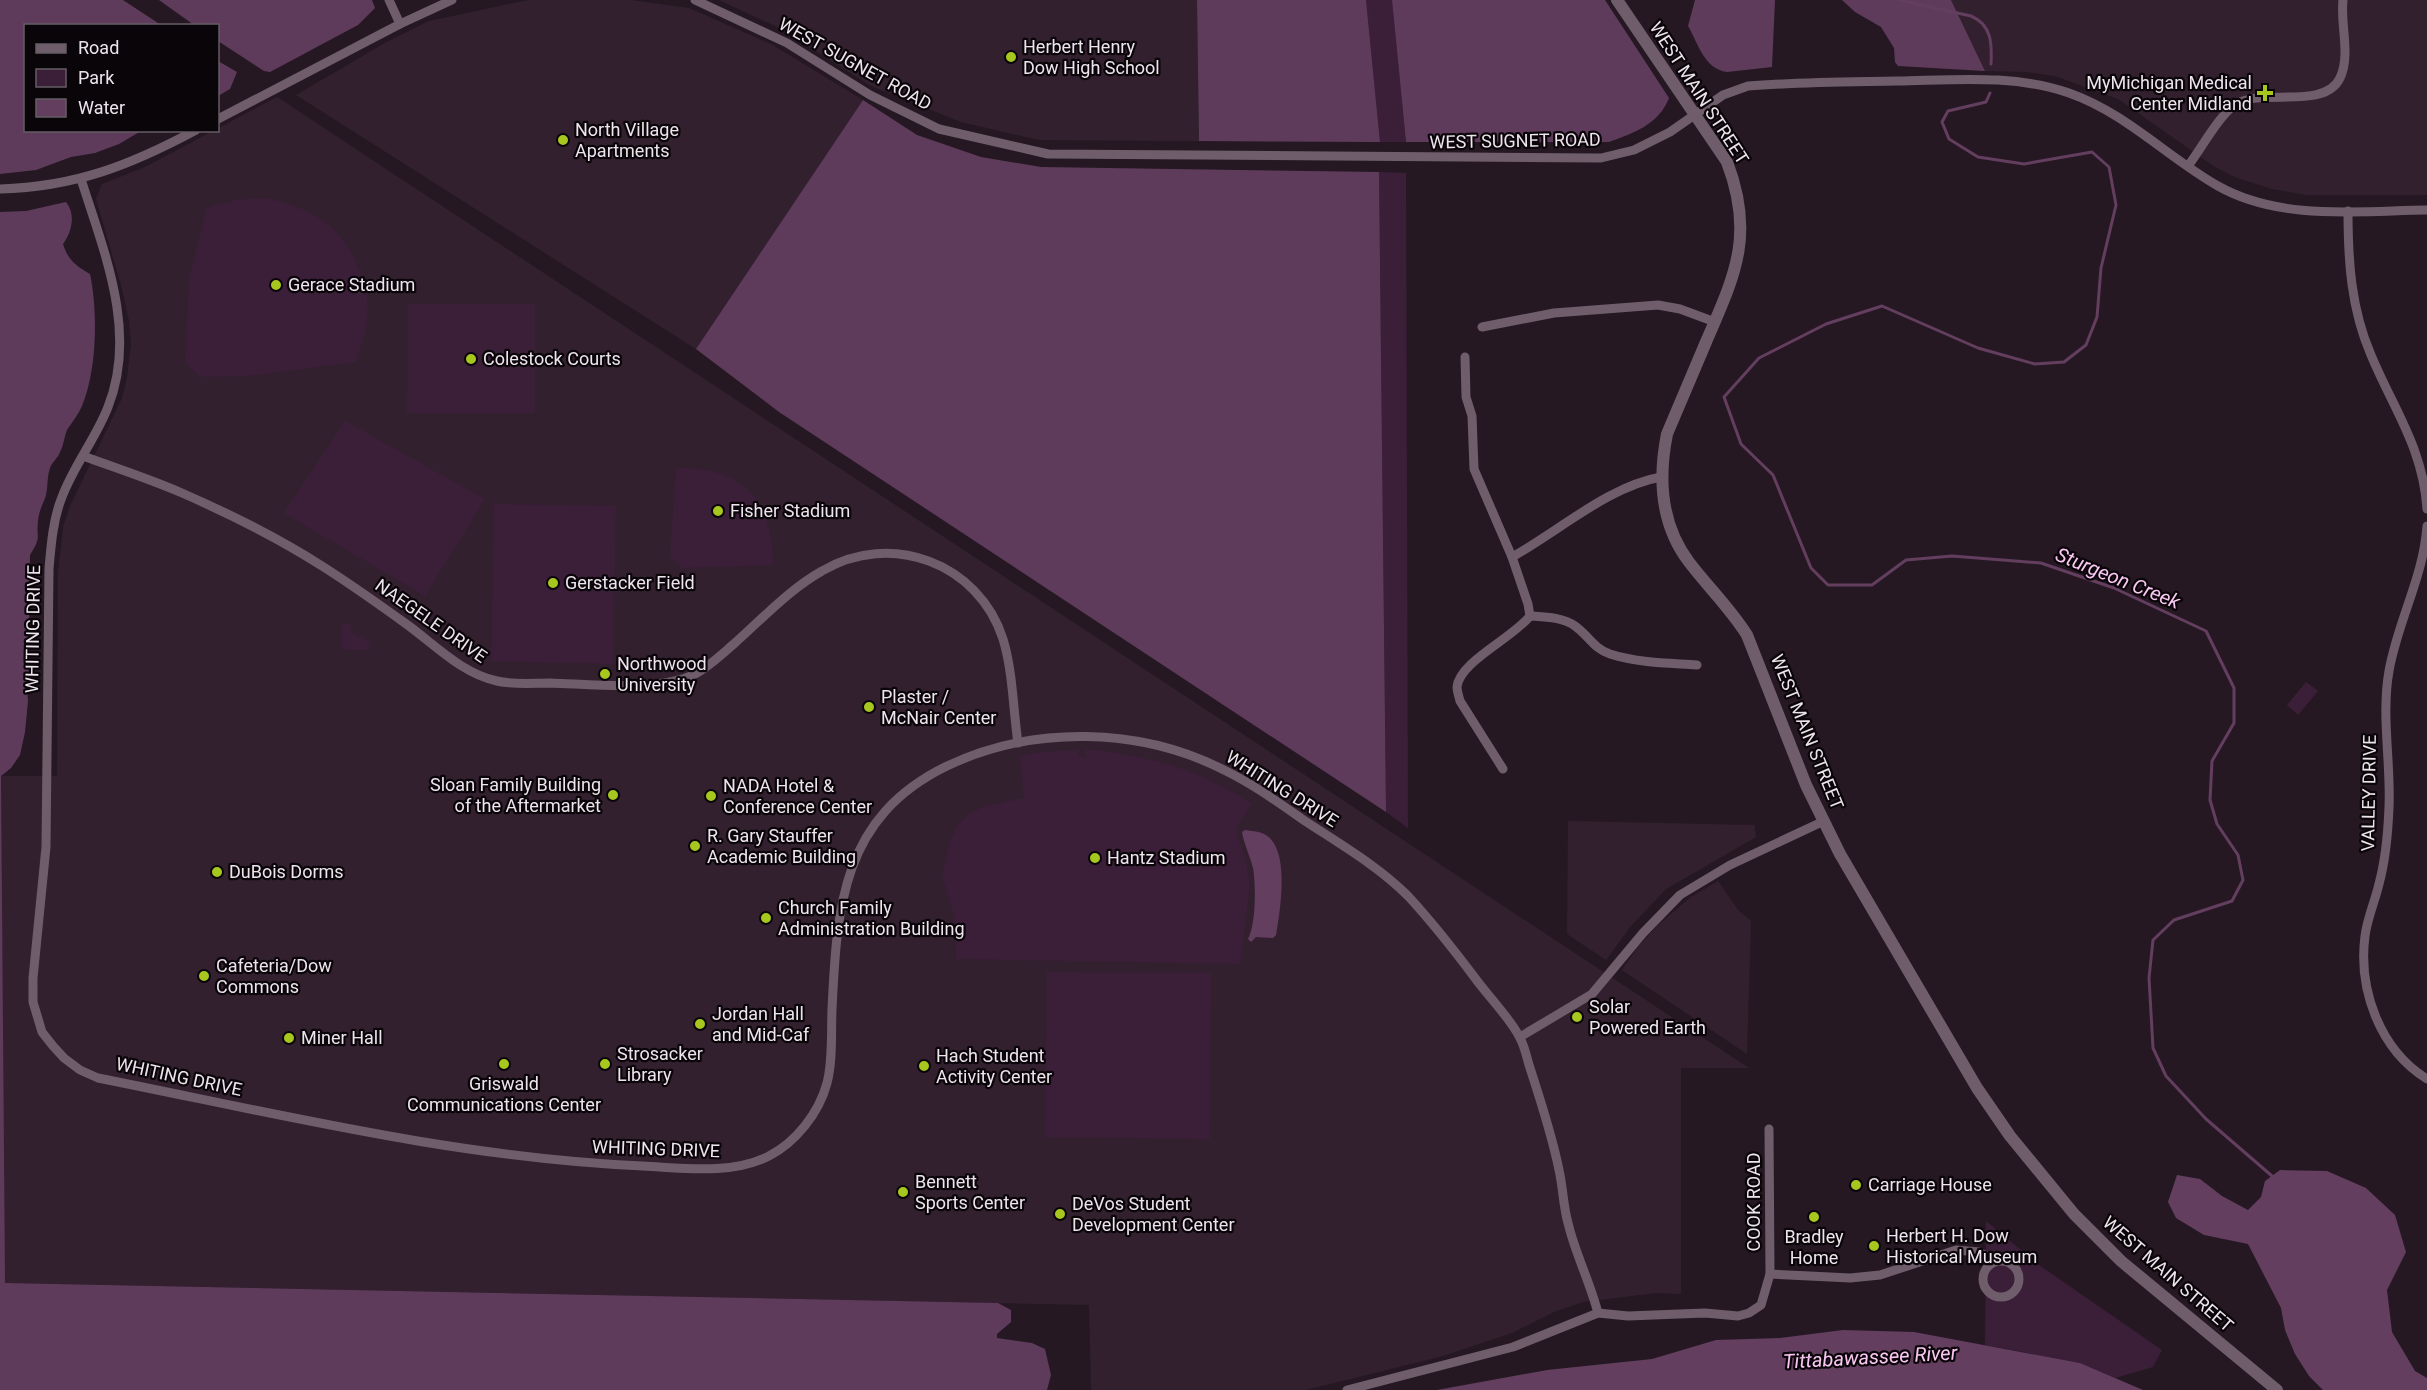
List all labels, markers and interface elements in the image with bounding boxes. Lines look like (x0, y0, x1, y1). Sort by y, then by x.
street label: WEST SUGNET ROAD (775, 13, 935, 114)
street label: WEST MAIN STREET (1646, 18, 1753, 168)
legend (24, 24, 219, 132)
place label: Herbert Henry Dow High School (1023, 36, 1160, 78)
text: Road (78, 37, 119, 58)
marker: Herbert Henry Dow High School (1004, 50, 1018, 64)
text: Park (78, 67, 115, 88)
place label: MyMichigan Medical Center Midland (2086, 72, 2252, 114)
marker: MyMichigan Medical Center Midland (2256, 84, 2274, 102)
text: Water (78, 97, 125, 118)
place label: North Village Apartments (575, 119, 679, 161)
street label: WEST SUGNET ROAD (1429, 129, 1601, 152)
marker: North Village Apartments (556, 133, 570, 147)
place label: Gerace Stadium (288, 274, 415, 295)
marker: Gerace Stadium (269, 278, 283, 292)
place label: Colestock Courts (483, 348, 621, 369)
marker: Colestock Courts (464, 352, 478, 366)
place label: Fisher Stadium (730, 500, 850, 521)
marker: Fisher Stadium (711, 504, 725, 518)
water label: Sturgeon Creek (2052, 542, 2185, 614)
street label: WHITING DRIVE (21, 565, 44, 693)
place label: Gerstacker Field (565, 572, 695, 593)
street label: NAEGELE DRIVE (371, 574, 491, 667)
marker: Gerstacker Field (546, 576, 560, 590)
street label: WEST MAIN STREET (1767, 651, 1848, 813)
place label: Northwood University (617, 653, 707, 695)
marker: Northwood University (598, 667, 612, 681)
place label: Plaster / McNair Center (881, 686, 996, 728)
marker: Plaster / McNair Center (862, 700, 876, 714)
street label: VALLEY DRIVE (2357, 734, 2380, 852)
street label: WHITING DRIVE (1222, 746, 1342, 831)
place label: Sloan Family Building of the Aftermarket (430, 774, 601, 816)
place label: NADA Hotel & Conference Center (723, 775, 872, 817)
marker: Sloan Family Building of the Aftermarket (606, 788, 620, 802)
marker: NADA Hotel & Conference Center (704, 789, 718, 803)
place label: R. Gary Stauffer Academic Building (707, 825, 856, 867)
marker: R. Gary Stauffer Academic Building (688, 839, 702, 853)
place label: Hantz Stadium (1107, 847, 1225, 868)
marker: Hantz Stadium (1088, 851, 1102, 865)
place label: DuBois Dorms (229, 861, 344, 882)
marker: DuBois Dorms (210, 865, 224, 879)
place label: Church Family Administration Building (778, 897, 965, 939)
marker: Church Family Administration Building (759, 911, 773, 925)
place label: Cafeteria/Dow Commons (216, 955, 332, 997)
marker: Cafeteria/Dow Commons (197, 969, 211, 983)
place label: Solar Powered Earth (1589, 996, 1706, 1038)
place label: Jordan Hall and Mid-Caf (712, 1003, 810, 1045)
marker: Solar Powered Earth (1570, 1010, 1584, 1024)
marker: Jordan Hall and Mid-Caf (693, 1017, 707, 1031)
place label: Miner Hall (301, 1027, 383, 1048)
marker: Miner Hall (282, 1031, 296, 1045)
place label: Strosacker Library (617, 1043, 703, 1085)
place label: Hach Student Activity Center (936, 1045, 1052, 1087)
street label: WHITING DRIVE (114, 1053, 244, 1100)
marker: Griswald Communications Center (497, 1057, 511, 1071)
marker: Strosacker Library (598, 1057, 612, 1071)
marker: Hach Student Activity Center (917, 1059, 931, 1073)
place label: Griswald Communications Center (407, 1073, 601, 1115)
street label: WHITING DRIVE (592, 1136, 720, 1161)
street label: COOK ROAD (1743, 1152, 1764, 1252)
place label: Bennett Sports Center (915, 1171, 1025, 1213)
place label: Carriage House (1868, 1174, 1992, 1195)
marker: Carriage House (1849, 1178, 1863, 1192)
marker: Bennett Sports Center (896, 1185, 910, 1199)
place label: DeVos Student Development Center (1072, 1193, 1235, 1235)
marker: DeVos Student Development Center (1053, 1207, 1067, 1221)
marker: Bradley Home (1807, 1210, 1821, 1224)
street label: WEST MAIN STREET (2099, 1211, 2238, 1336)
place label: Herbert H. Dow Historical Museum (1886, 1225, 2037, 1267)
place label: Bradley Home (1784, 1226, 1844, 1268)
marker: Herbert H. Dow Historical Museum (1867, 1239, 1881, 1253)
water label: Tittabawassee River (1782, 1340, 1959, 1374)

